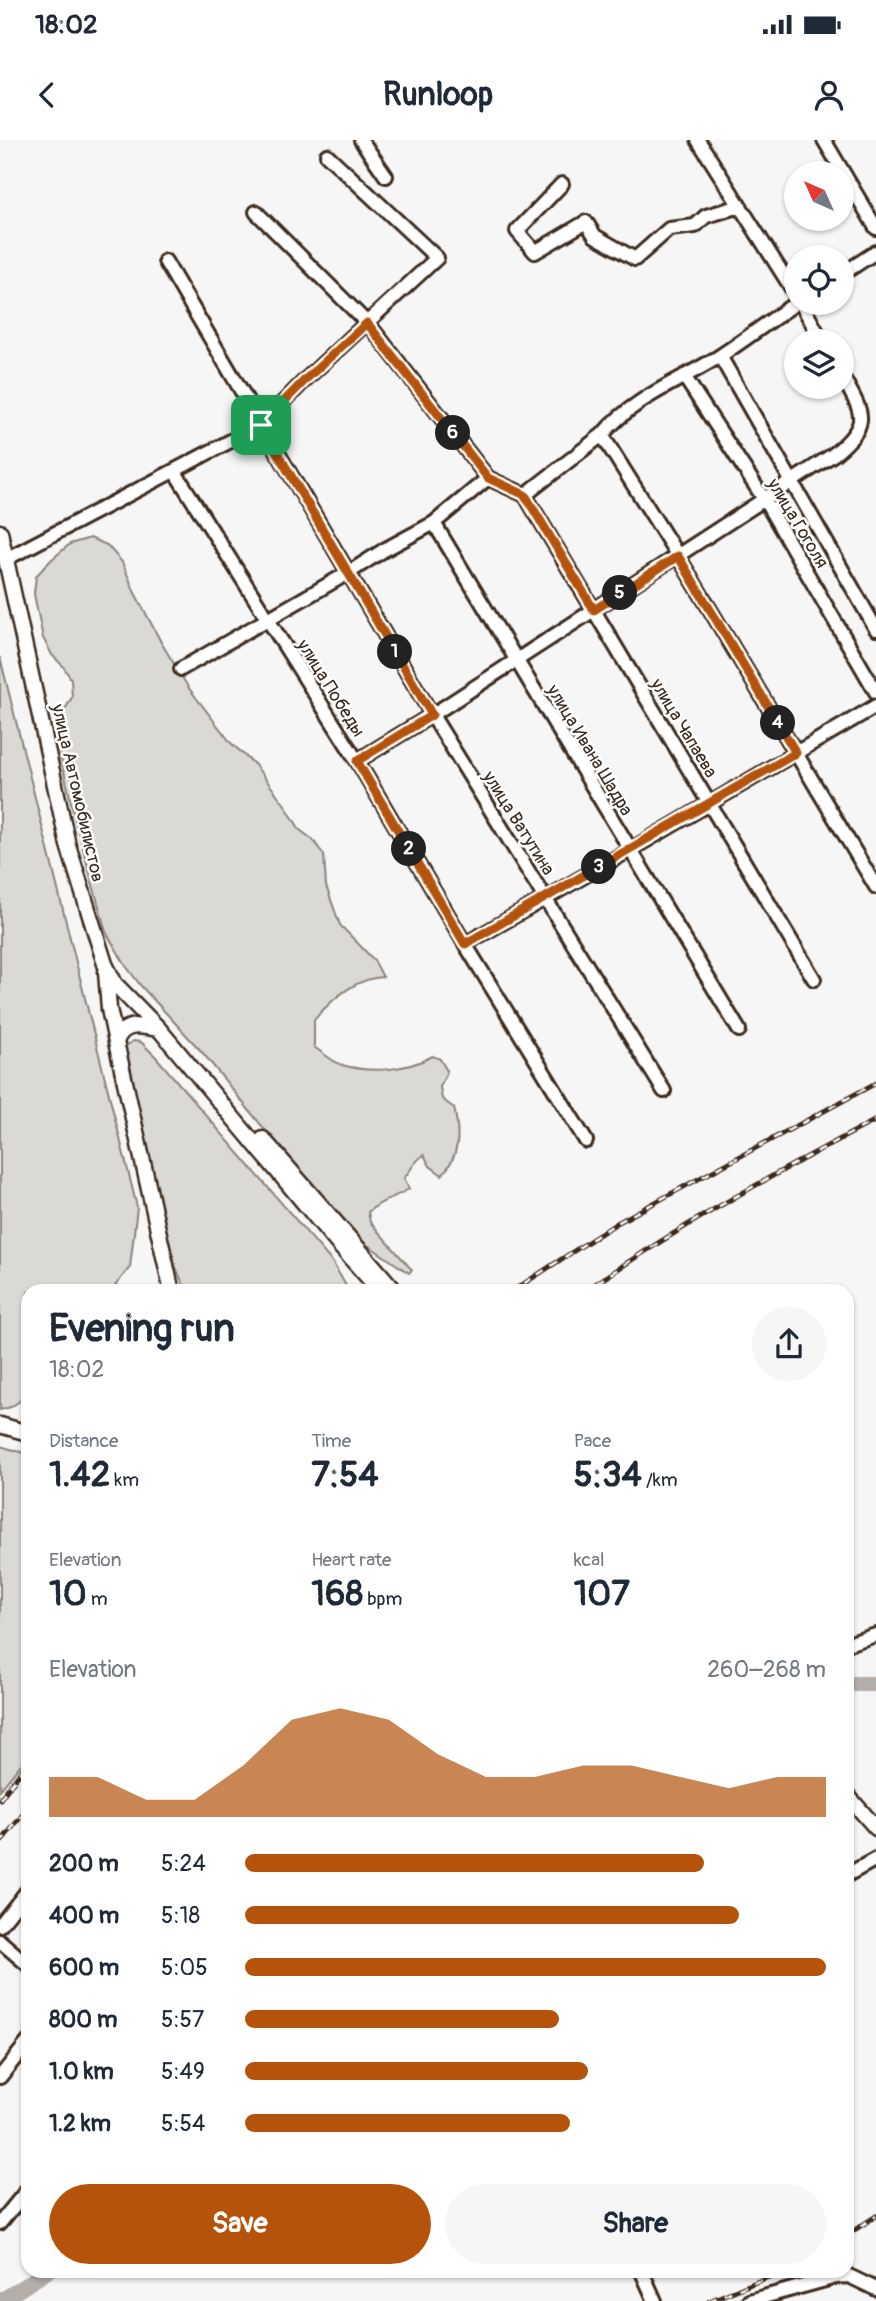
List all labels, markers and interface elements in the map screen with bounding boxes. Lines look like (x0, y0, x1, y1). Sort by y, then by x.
text: 18:02 (35, 9, 98, 41)
text: Runloop (383, 75, 493, 115)
icon: back (28, 76, 66, 114)
icon: person (810, 76, 848, 114)
north arrow (784, 161, 854, 231)
map controls (784, 161, 854, 399)
button: locate (784, 245, 854, 315)
button: layers (784, 329, 854, 399)
pin (231, 395, 291, 455)
icon: arrive (242, 406, 280, 444)
pin: 6 (435, 416, 470, 450)
text: 6 (447, 420, 458, 444)
street label: улица Гоголя (761, 473, 833, 572)
pin: 5 (602, 575, 638, 610)
text: 5 (614, 580, 625, 604)
street label: улица Победы (291, 634, 370, 741)
pin: 1 (378, 634, 412, 670)
text: 1 (391, 639, 398, 663)
street label: улица Чапаева (644, 674, 722, 782)
street label: улица Ивана Шадра (541, 680, 638, 820)
street label: улица Автомобилистов (46, 701, 109, 884)
pin: 4 (760, 706, 796, 740)
text: 4 (772, 710, 783, 734)
street label: улица Ватутина (477, 766, 560, 880)
pin: 2 (392, 832, 426, 866)
text: 2 (403, 836, 414, 860)
pin: 3 (582, 850, 616, 884)
text: 3 (593, 854, 604, 878)
text: Evening run (49, 1305, 235, 1353)
button: share (752, 1307, 826, 1381)
text: 18:02 (49, 1355, 104, 1384)
text: Distance (49, 1429, 118, 1453)
text: Time (311, 1429, 351, 1453)
text: Pace (574, 1429, 611, 1453)
text: 1.42 (49, 1453, 110, 1497)
text: 7:54 (311, 1453, 378, 1497)
text: 5:34 (574, 1453, 642, 1497)
text: km (110, 1468, 139, 1492)
text: /km (642, 1468, 678, 1492)
text: Elevation (49, 1548, 121, 1572)
text: Heart rate (311, 1548, 391, 1572)
text: kcal (574, 1548, 605, 1572)
text: 10 (49, 1572, 87, 1616)
text: 168 (311, 1572, 363, 1616)
text: 107 (574, 1572, 630, 1616)
text: m (87, 1587, 108, 1611)
text: bpm (363, 1587, 402, 1611)
text: Elevation (49, 1655, 137, 1684)
text: 260–268 m (707, 1655, 826, 1684)
text: 200 m (49, 1849, 119, 1878)
text: 5:24 (161, 1849, 206, 1878)
text: 400 m (49, 1901, 119, 1930)
text: 5:18 (161, 1901, 200, 1930)
text: 600 m (49, 1953, 119, 1982)
text: 5:05 (161, 1953, 208, 1982)
text: 800 m (49, 2005, 117, 2034)
text: 5:57 (161, 2005, 204, 2034)
text: 1.0 km (49, 2057, 114, 2086)
text: 5:49 (161, 2057, 205, 2086)
text: 1.2 km (49, 2109, 111, 2138)
text: 5:54 (161, 2109, 205, 2138)
button: Save (49, 2184, 431, 2264)
button: Share (445, 2184, 826, 2264)

